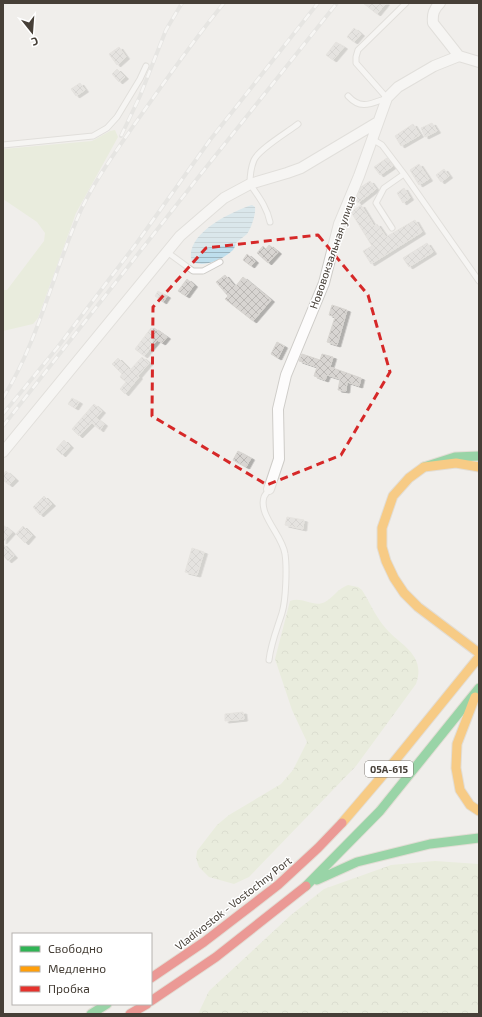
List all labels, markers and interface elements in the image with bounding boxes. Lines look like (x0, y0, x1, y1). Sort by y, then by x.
north arrow (12, 12, 52, 52)
text: С (30, 35, 40, 49)
street label: Нововокзальная улица (306, 193, 359, 311)
road number: 05А-615 (365, 761, 413, 777)
street label: Vladivostok - Vostochny Port (172, 853, 294, 953)
legend (12, 933, 152, 1005)
text: Свободно (48, 941, 103, 955)
text: Медленно (48, 961, 106, 975)
text: Пробка (48, 981, 90, 995)

